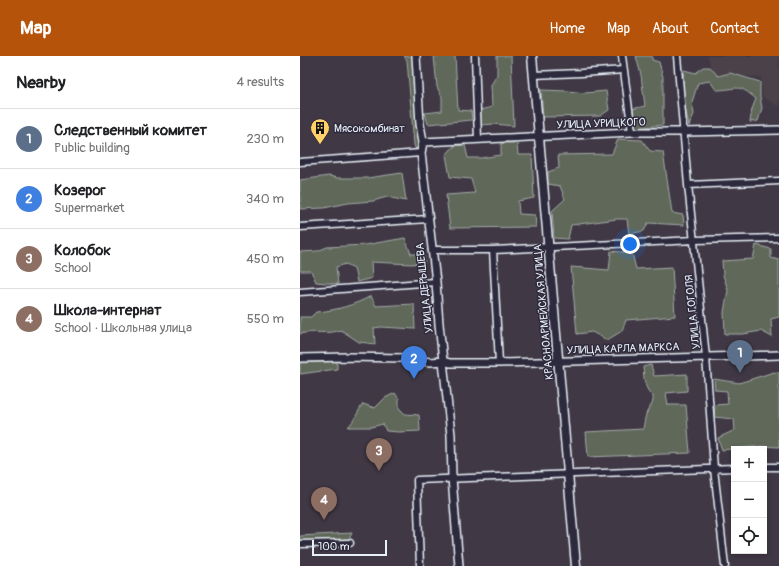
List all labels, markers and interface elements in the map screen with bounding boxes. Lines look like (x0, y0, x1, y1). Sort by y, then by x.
text: Map (20, 16, 51, 40)
text: Home (550, 20, 585, 37)
text: Map (607, 20, 630, 37)
text: About (652, 20, 688, 37)
text: Contact (710, 20, 759, 37)
text: Nearby (16, 72, 65, 93)
text: 4 results (237, 74, 284, 90)
street label: УЛИЦА УРИЦКОГО (556, 115, 646, 132)
building icon: Мясокомбинат (309, 117, 331, 145)
text: Следственный комитет (54, 121, 207, 140)
place label: Мясокомбинат (334, 122, 405, 135)
text: 1 (26, 131, 32, 147)
text: 230 m (247, 131, 284, 147)
text: Public building (54, 140, 130, 156)
text: Козерог (54, 181, 106, 200)
text: 2 (25, 191, 33, 207)
text: 340 m (246, 191, 284, 207)
text: Supermarket (54, 200, 125, 216)
your location (620, 234, 640, 254)
text: Колобок (54, 241, 111, 260)
street label: УЛИЦА ДЕРЫШЕВА (413, 242, 436, 334)
street label: КРАСНОАРМЕЙСКАЯ УЛИЦА (531, 244, 556, 380)
text: 3 (25, 251, 33, 267)
text: 450 m (246, 251, 284, 267)
text: School (54, 260, 91, 276)
street label: УЛИЦА ГОГОЛЯ (682, 274, 703, 350)
text: Школа-интернат (54, 301, 161, 320)
text: 4 (25, 311, 33, 327)
text: 550 m (247, 311, 284, 327)
text: School · Школьная улица (54, 320, 192, 336)
street label: УЛИЦА КАРЛА МАРКСА (566, 340, 680, 357)
pin: 1 (727, 340, 753, 373)
pin: 2 (401, 346, 427, 379)
pin: 3 (366, 438, 392, 471)
map controls (731, 446, 767, 554)
button: + (731, 446, 767, 482)
button: − (731, 482, 767, 518)
pin: 4 (311, 487, 337, 520)
button: locate (731, 518, 767, 554)
scale bar (312, 538, 387, 557)
text: 100 m (318, 540, 349, 553)

